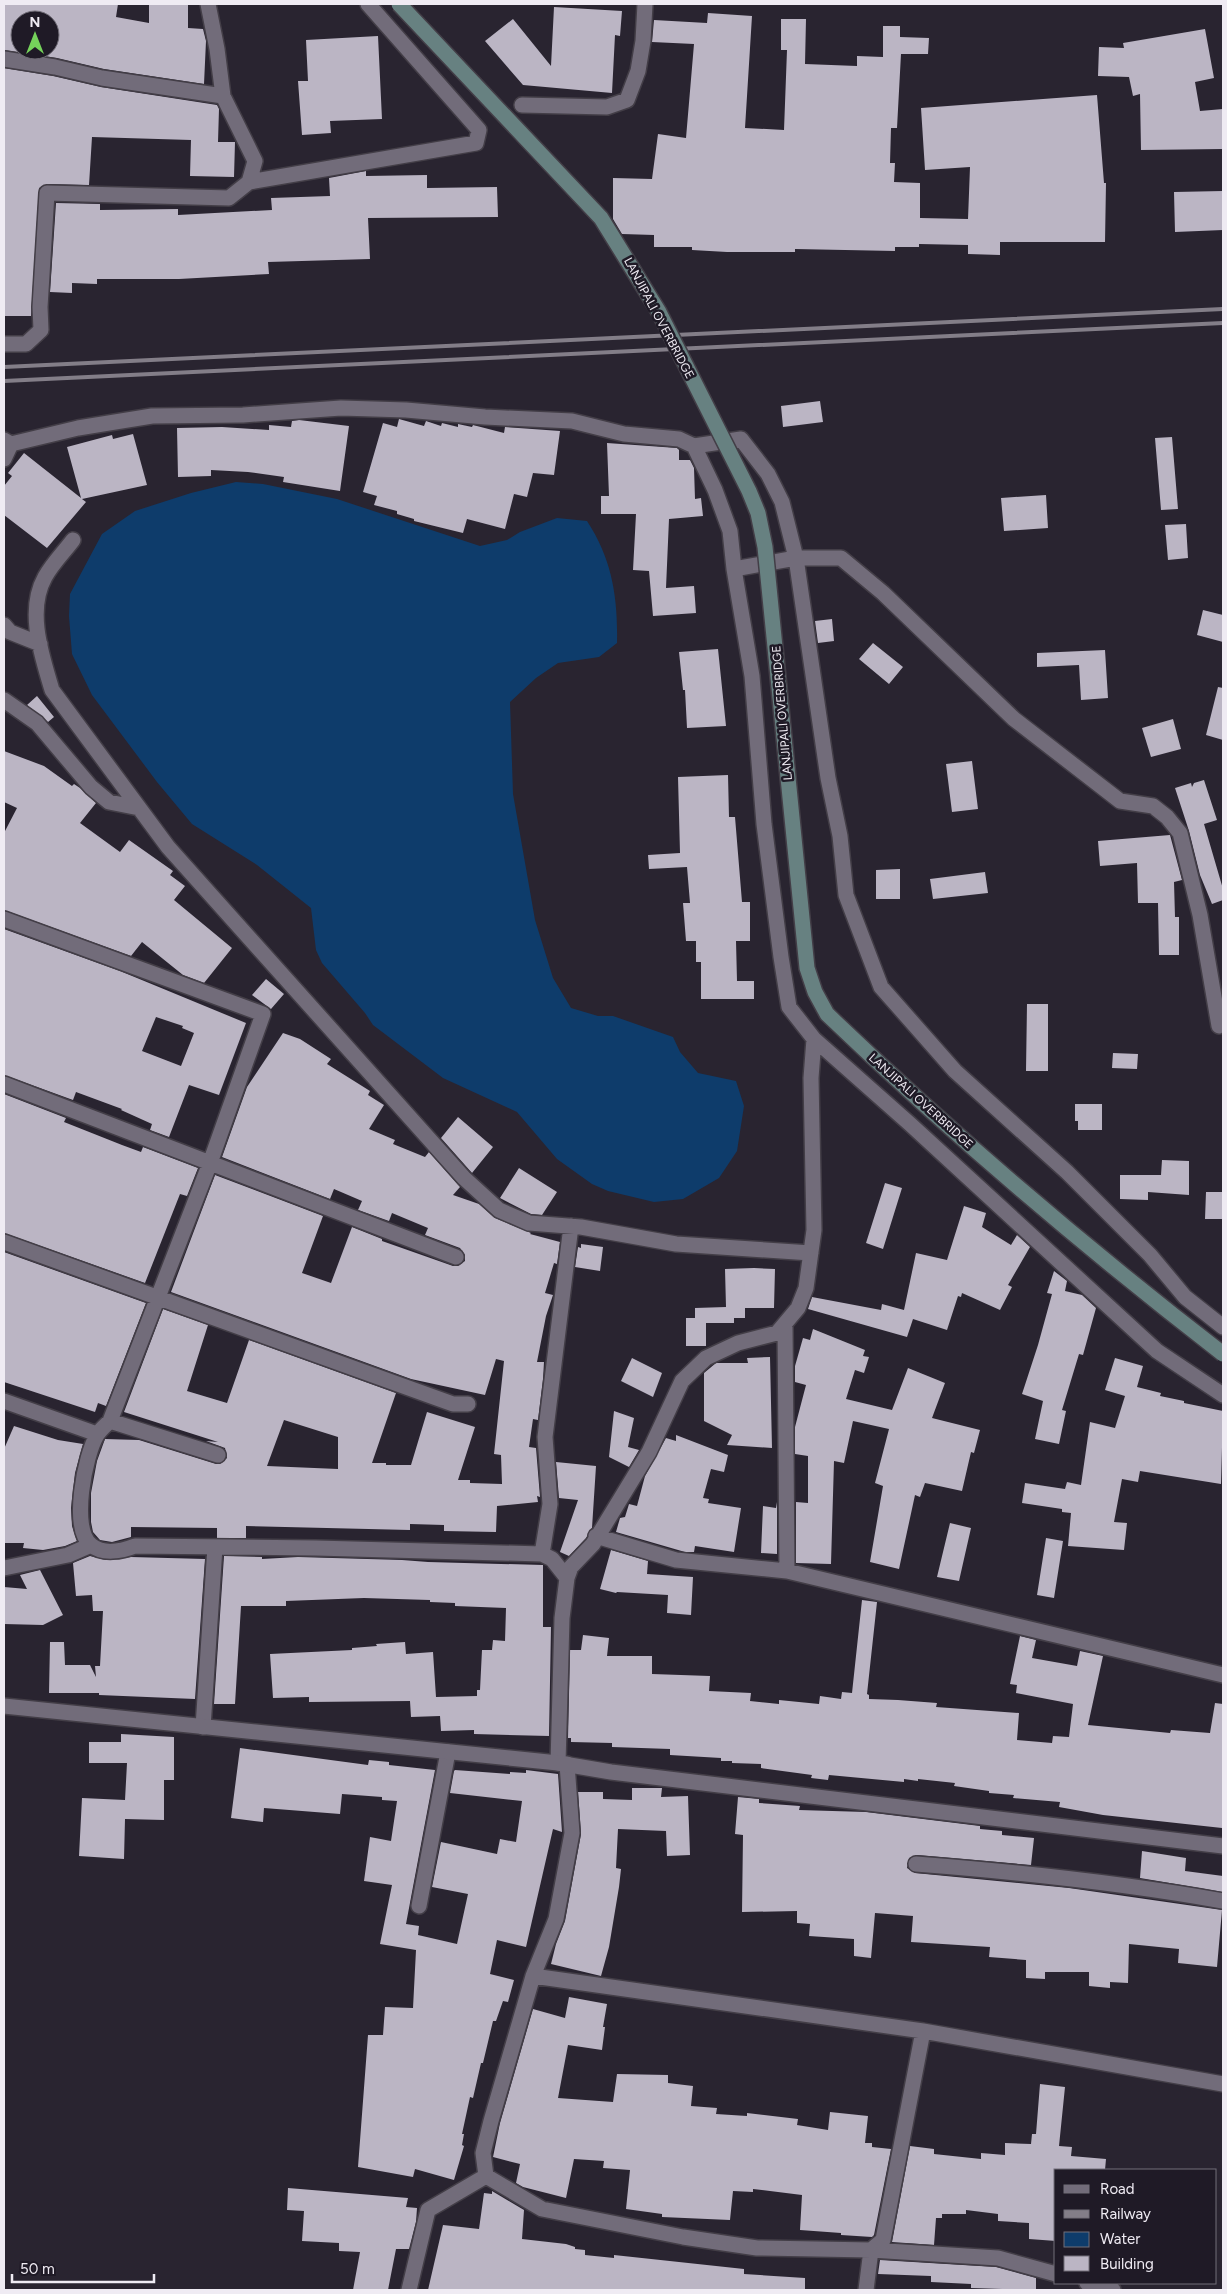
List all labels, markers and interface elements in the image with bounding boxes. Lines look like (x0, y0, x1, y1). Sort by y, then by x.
north arrow (10, 10, 60, 60)
text: N (30, 14, 40, 31)
street label: LANJIPALI OVERBRIDGE (621, 255, 697, 381)
street label: LANJIPALI OVERBRIDGE (769, 645, 795, 781)
street label: LANJIPALI OVERBRIDGE (866, 1051, 976, 1151)
legend (1054, 2169, 1217, 2284)
text: Road (1100, 2180, 1135, 2198)
text: Railway (1100, 2205, 1151, 2223)
text: Water (1100, 2230, 1140, 2248)
scale bar (12, 2252, 155, 2284)
text: Building (1100, 2255, 1154, 2273)
text: 50 m (20, 2260, 55, 2278)

